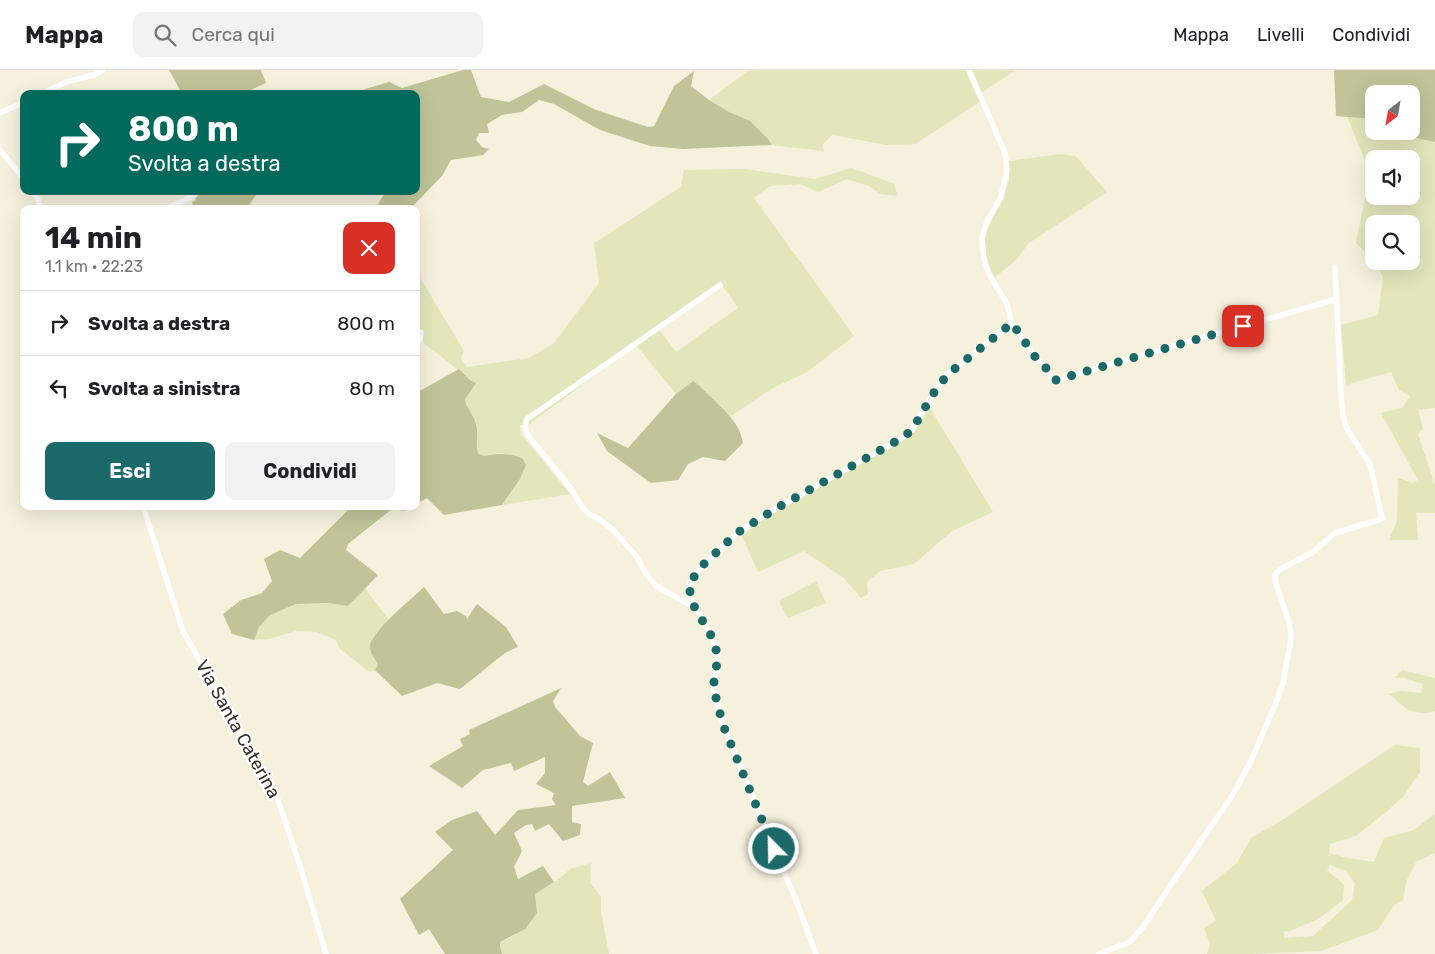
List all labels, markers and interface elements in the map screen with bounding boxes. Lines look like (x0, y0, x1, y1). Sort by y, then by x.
search box (133, 12, 483, 57)
text: Mappa (25, 21, 103, 49)
icon: search (151, 21, 179, 49)
text: Cerca qui (191, 23, 275, 46)
text: Mappa (1173, 24, 1229, 46)
text: Livelli (1257, 24, 1304, 46)
text: Condividi (1332, 24, 1410, 46)
north arrow (1365, 85, 1420, 140)
map controls (1365, 85, 1420, 270)
text: 800 m (128, 108, 239, 150)
icon: right (45, 110, 110, 175)
text: Svolta a destra (128, 150, 281, 177)
button: sound (1365, 150, 1420, 205)
button: search (1365, 215, 1420, 270)
text: 14 min (45, 220, 142, 256)
button: close (343, 222, 395, 274)
text: 1.1 km · 22:23 (45, 257, 143, 276)
pin (1222, 305, 1264, 347)
icon: right (45, 309, 73, 337)
text: Svolta a destra (88, 312, 230, 335)
text: 800 m (337, 312, 395, 335)
icon: arrive (1229, 312, 1257, 340)
icon: left (45, 374, 73, 402)
text: Svolta a sinistra (88, 377, 241, 400)
text: 80 m (349, 377, 395, 400)
button: Esci (45, 442, 215, 500)
button: Condividi (225, 442, 395, 500)
street label: Via Santa Caterina (191, 656, 285, 802)
position arrow (747, 822, 799, 874)

